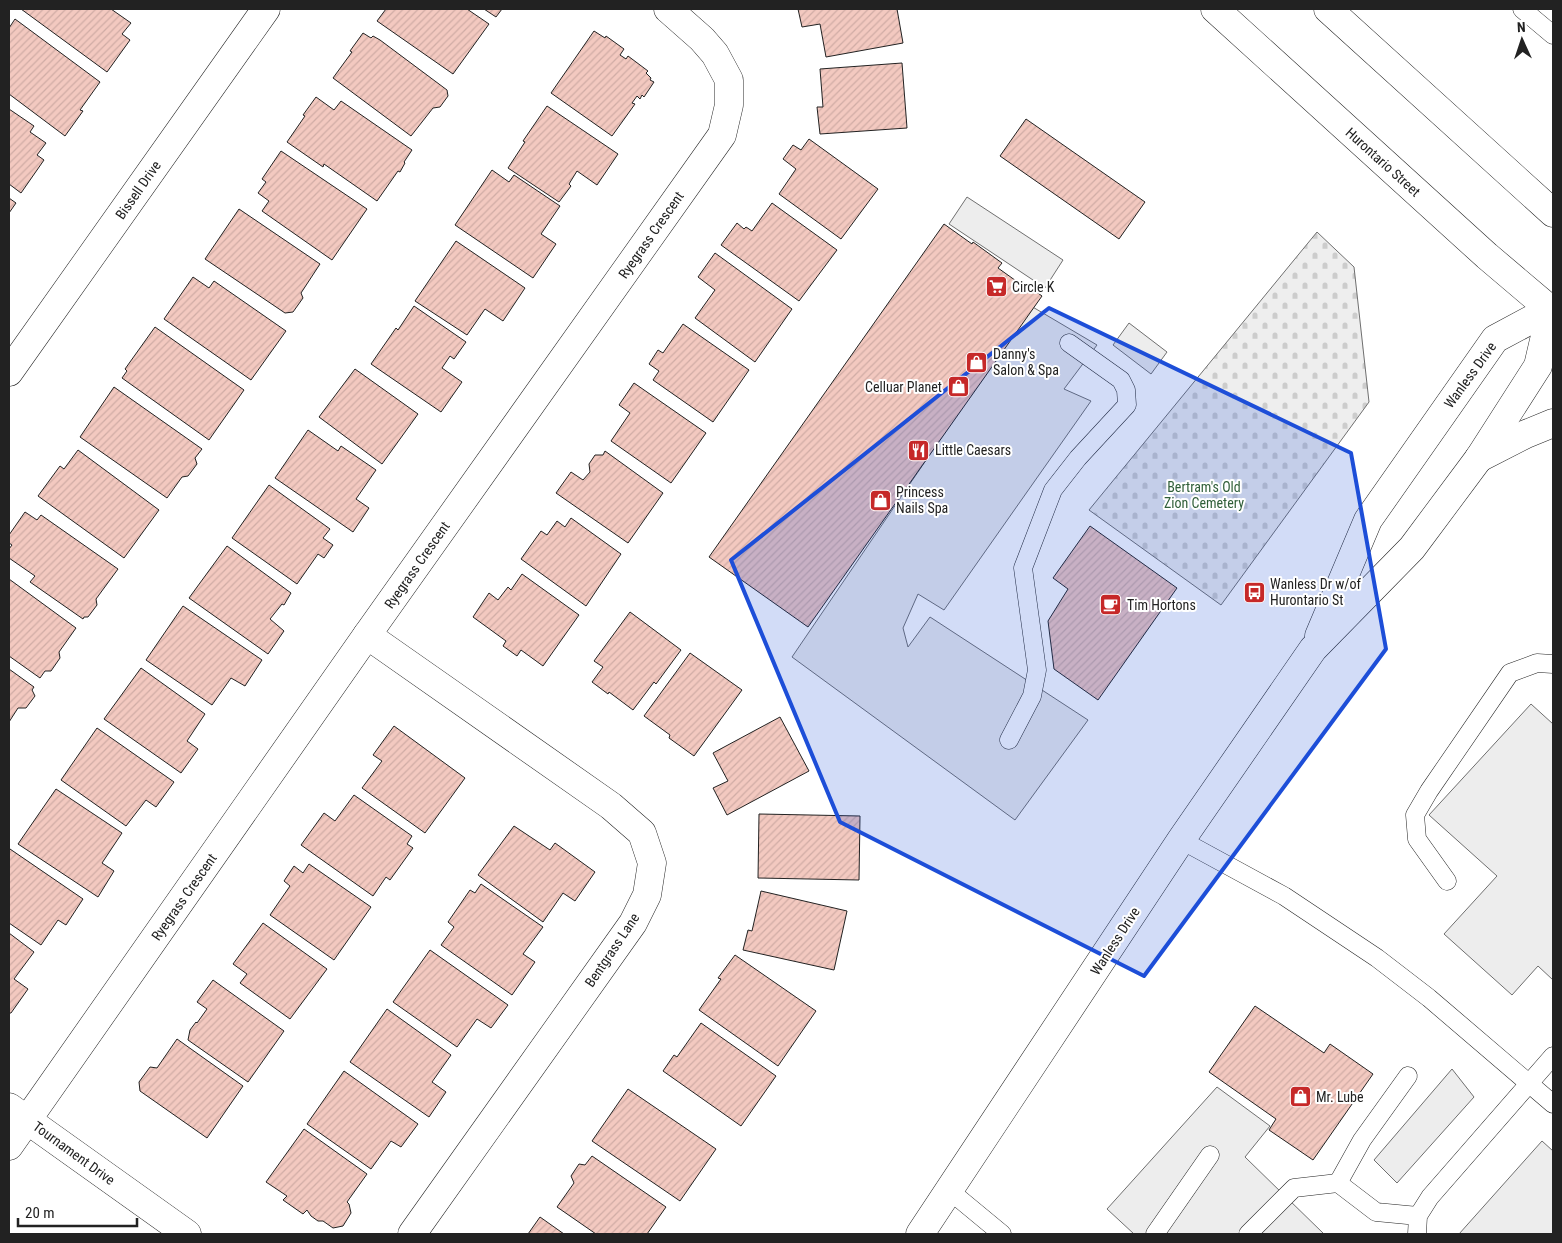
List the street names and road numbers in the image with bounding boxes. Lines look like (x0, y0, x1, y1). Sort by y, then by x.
street label: Hurontario Street (1342, 124, 1424, 200)
street label: Bissell Drive (112, 157, 164, 222)
street label: Ryegrass Crescent (615, 189, 687, 281)
street label: Wanless Drive (1441, 339, 1500, 411)
street label: Ryegrass Crescent (381, 519, 453, 611)
street label: Ryegrass Crescent (148, 851, 220, 943)
street label: Wanless Drive (1087, 904, 1143, 978)
street label: Bentgrass Lane (581, 910, 643, 990)
street label: Tournament Drive (30, 1118, 118, 1188)

